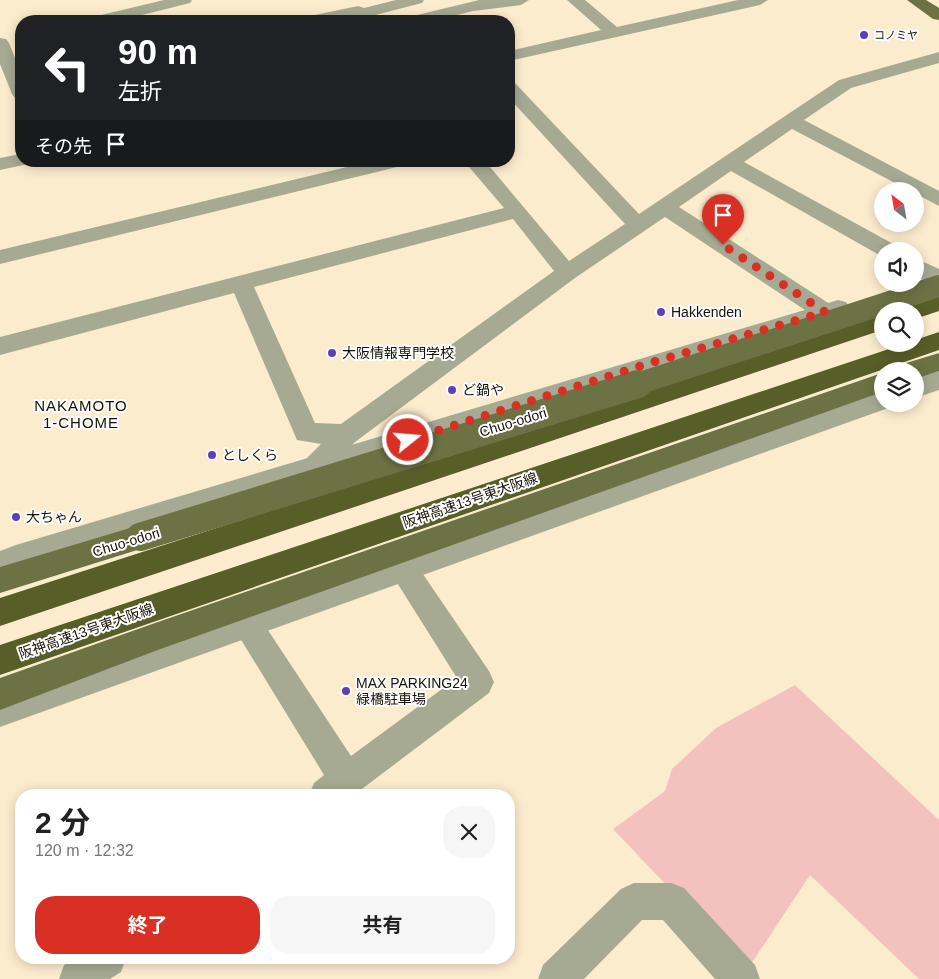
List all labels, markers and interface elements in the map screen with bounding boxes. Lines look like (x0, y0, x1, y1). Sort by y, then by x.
marker: コノミヤ (858, 29, 870, 41)
place label: コノミヤ (874, 29, 918, 41)
text: 90 m (118, 32, 198, 71)
icon: left (35, 35, 100, 100)
text: 左折 (118, 79, 162, 104)
icon: arrive (102, 130, 130, 158)
text: その先 (35, 136, 92, 157)
north arrow (874, 182, 924, 232)
map controls (874, 182, 924, 412)
pin (702, 194, 744, 245)
icon: arrive (709, 201, 737, 229)
button: sound (874, 242, 924, 292)
button: search (874, 302, 924, 352)
place label: Hakkenden (671, 304, 742, 320)
marker: Hakkenden (655, 306, 667, 318)
place label: 大阪情報専門学校 (342, 345, 454, 361)
marker: 大阪情報専門学校 (326, 347, 338, 359)
button: layers (874, 362, 924, 412)
place label: ど鍋や (462, 382, 504, 398)
marker: ど鍋や (446, 384, 458, 396)
district label: NAKAMOTO 1-CHOME (34, 397, 128, 431)
street label: Chuo-odori (478, 404, 548, 440)
position arrow (381, 413, 433, 465)
place label: としくら (222, 447, 278, 463)
marker: としくら (206, 449, 218, 461)
street label: 阪神高速13号東大阪線 (400, 469, 540, 531)
place label: 大ちゃん (26, 509, 82, 525)
marker: 大ちゃん (10, 511, 22, 523)
street label: Chuo-odori (91, 524, 161, 560)
street label: 阪神高速13号東大阪線 (16, 600, 156, 662)
place label: MAX PARKING24 緑橋駐車場 (356, 675, 468, 707)
marker: MAX PARKING24 緑橋駐車場 (340, 685, 352, 697)
text: 2 分 (35, 806, 90, 839)
button: close (443, 806, 495, 858)
text: 120 m · 12:32 (35, 842, 134, 859)
button: 終了 (35, 896, 260, 954)
button: 共有 (270, 896, 495, 954)

